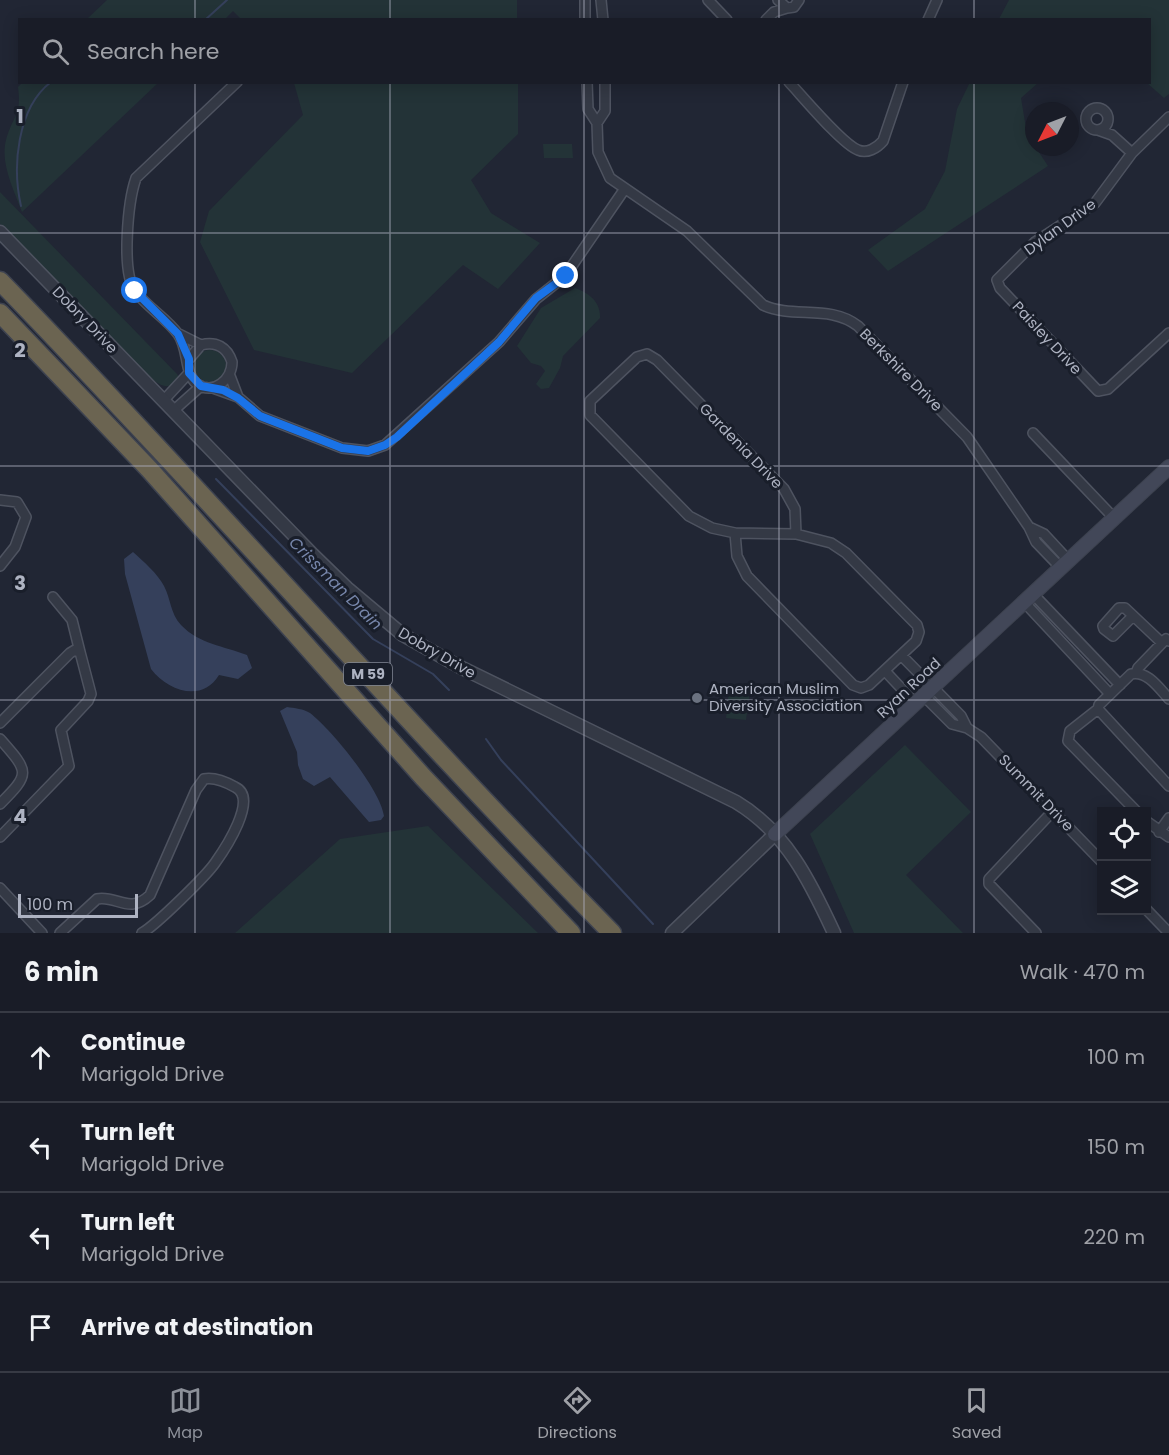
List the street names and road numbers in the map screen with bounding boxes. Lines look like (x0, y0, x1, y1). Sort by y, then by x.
street label: Dylan Drive (1020, 193, 1100, 260)
street label: Dobry Drive (48, 281, 123, 358)
street label: Paisley Drive (1008, 296, 1087, 379)
street label: Berkshire Drive (855, 324, 947, 416)
street label: Gardenia Drive (695, 398, 788, 493)
street label: Dobry Drive (395, 622, 480, 683)
street label: Ryan Road (872, 653, 945, 723)
road number: M 59 (344, 663, 392, 685)
street label: Summit Drive (994, 749, 1079, 836)

